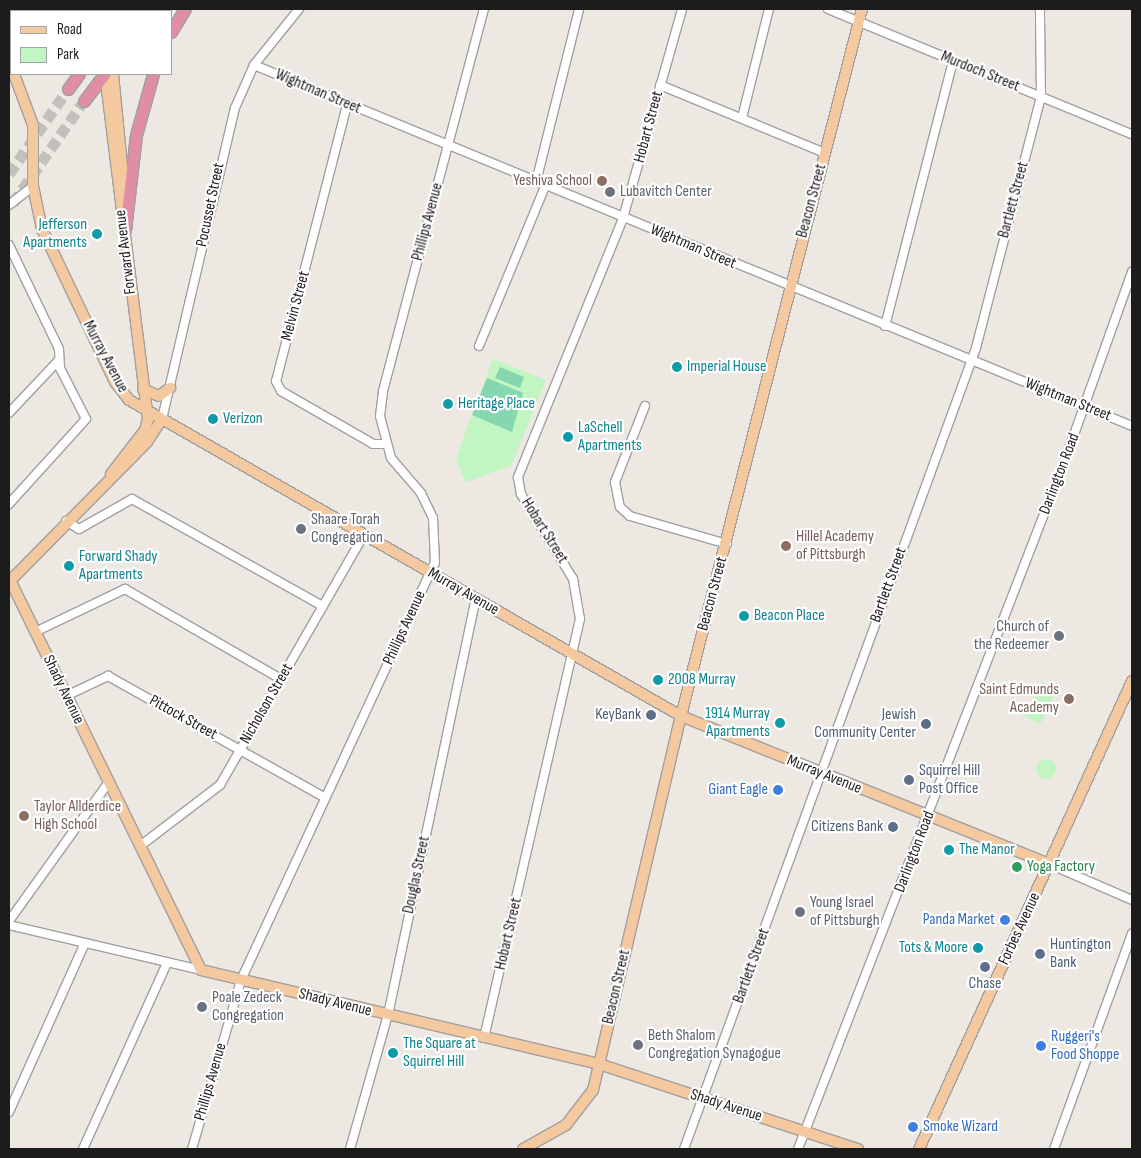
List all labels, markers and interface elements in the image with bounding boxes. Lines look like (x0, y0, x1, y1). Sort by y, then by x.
legend (10, 10, 172, 75)
text: Road (57, 20, 82, 39)
text: Park (57, 45, 79, 64)
street label: Murdoch Street (938, 47, 1022, 97)
street label: Wightman Street (272, 65, 364, 119)
street label: Hobart Street (630, 89, 668, 165)
street label: Bartlett Street (995, 160, 1033, 240)
street label: Pocusset Street (193, 161, 229, 249)
street label: Beacon Street (793, 162, 831, 240)
place label: Yeshiva School (513, 171, 592, 191)
marker: Yeshiva School (596, 175, 608, 187)
street label: Phillips Avenue (408, 181, 448, 263)
place label: Lubavitch Center (620, 182, 712, 202)
marker: Lubavitch Center (604, 186, 616, 198)
street label: Forward Avenue (111, 209, 141, 295)
place label: Jefferson Apartments (23, 215, 87, 253)
street label: Wightman Street (647, 220, 739, 274)
marker: Jefferson Apartments (91, 228, 103, 240)
street label: Melvin Street (278, 269, 314, 343)
street label: Murray Avenue (78, 318, 132, 396)
place label: Imperial House (687, 357, 766, 377)
marker: Imperial House (671, 361, 683, 373)
street label: Wightman Street (1022, 374, 1114, 426)
place label: Heritage Place (458, 394, 535, 414)
marker: Heritage Place (442, 398, 454, 410)
place label: Verizon (223, 409, 263, 429)
marker: Verizon (207, 413, 219, 425)
place label: LaSchell Apartments (578, 418, 642, 456)
marker: LaSchell Apartments (562, 431, 574, 443)
street label: Darlington Road (1036, 431, 1084, 517)
street label: Hobart Street (516, 495, 572, 567)
place label: Shaare Torah Congregation (311, 510, 383, 548)
marker: Shaare Torah Congregation (295, 523, 307, 535)
place label: Hillel Academy of Pittsburgh (796, 527, 874, 565)
marker: Hillel Academy of Pittsburgh (780, 540, 792, 552)
street label: Bartlett Street (867, 545, 911, 625)
place label: Forward Shady Apartments (79, 547, 157, 585)
street label: Beacon Street (694, 555, 732, 633)
marker: Forward Shady Apartments (63, 560, 75, 572)
street label: Murray Avenue (424, 564, 502, 620)
street label: Phillips Avenue (379, 588, 431, 668)
place label: Beacon Place (754, 606, 825, 626)
marker: Beacon Place (738, 610, 750, 622)
place label: Church of the Redeemer (974, 617, 1049, 655)
marker: Church of the Redeemer (1053, 630, 1065, 642)
street label: Shady Avenue (38, 652, 88, 728)
street label: Nicholson Street (236, 660, 298, 748)
place label: 2008 Murray (668, 670, 736, 690)
marker: 2008 Murray (652, 674, 664, 686)
place label: Saint Edmunds Academy (979, 680, 1059, 718)
street label: Pittock Street (146, 691, 220, 745)
marker: Saint Edmunds Academy (1063, 693, 1075, 705)
place label: 1914 Murray Apartments (705, 704, 770, 742)
place label: KeyBank (595, 705, 641, 725)
place label: Jewish Community Center (814, 705, 916, 743)
marker: KeyBank (645, 709, 657, 721)
marker: 1914 Murray Apartments (774, 717, 786, 729)
marker: Jewish Community Center (920, 718, 932, 730)
street label: Murray Avenue (784, 751, 864, 799)
place label: Squirrel Hill Post Office (919, 761, 980, 799)
marker: Squirrel Hill Post Office (903, 774, 915, 786)
place label: Giant Eagle (708, 780, 768, 800)
marker: Giant Eagle (772, 784, 784, 796)
place label: Taylor Allderdice High School (34, 797, 121, 835)
street label: Darlington Road (891, 809, 939, 895)
marker: Taylor Allderdice High School (18, 810, 30, 822)
place label: Citizens Bank (811, 817, 883, 837)
marker: Citizens Bank (887, 821, 899, 833)
street label: Douglas Street (399, 834, 435, 916)
place label: The Manor (959, 840, 1015, 860)
marker: The Manor (943, 844, 955, 856)
place label: Yoga Factory (1027, 857, 1095, 877)
marker: Yoga Factory (1011, 861, 1023, 873)
street label: Forbes Avenue (995, 890, 1045, 968)
place label: Young Israel of Pittsburgh (810, 893, 880, 931)
street label: Hobart Street (491, 896, 527, 972)
marker: Young Israel of Pittsburgh (794, 906, 806, 918)
place label: Panda Market (923, 910, 995, 930)
marker: Panda Market (999, 914, 1011, 926)
street label: Bartlett Street (730, 926, 774, 1006)
place label: Huntington Bank (1050, 935, 1111, 973)
place label: Tots & Moore (899, 938, 968, 958)
marker: Tots & Moore (972, 942, 984, 954)
street label: Beacon Street (599, 948, 635, 1026)
marker: Huntington Bank (1034, 948, 1046, 960)
marker: Chase (979, 961, 991, 973)
place label: Chase (969, 974, 1001, 994)
street label: Shady Avenue (297, 985, 373, 1021)
place label: Poale Zedeck Congregation (212, 988, 284, 1026)
marker: Poale Zedeck Congregation (196, 1001, 208, 1013)
place label: Beth Shalom Congregation Synagogue (648, 1026, 781, 1064)
place label: Ruggeri's Food Shoppe (1051, 1027, 1119, 1065)
place label: The Square at Squirrel Hill (403, 1034, 476, 1072)
marker: Beth Shalom Congregation Synagogue (632, 1039, 644, 1051)
marker: Ruggeri's Food Shoppe (1035, 1040, 1047, 1052)
street label: Phillips Avenue (191, 1041, 231, 1123)
marker: The Square at Squirrel Hill (387, 1047, 399, 1059)
street label: Shady Avenue (688, 1085, 764, 1127)
place label: Smoke Wizard (923, 1117, 998, 1137)
marker: Smoke Wizard (907, 1121, 919, 1133)

